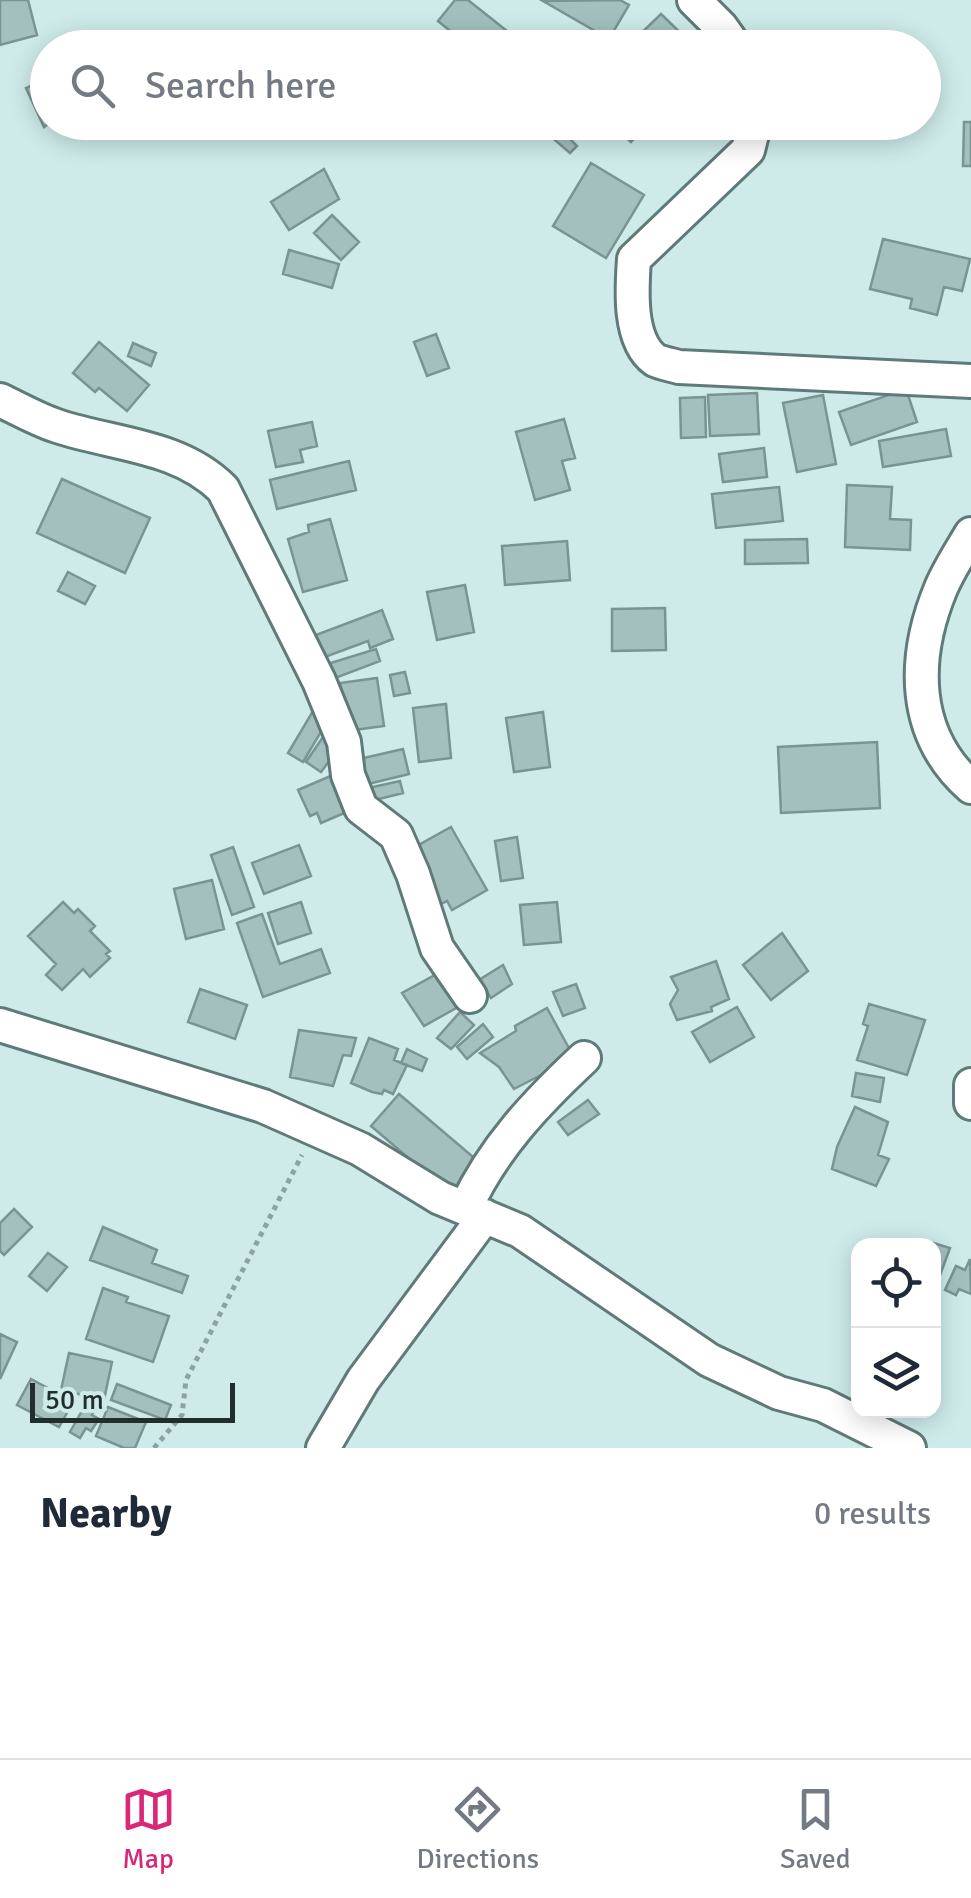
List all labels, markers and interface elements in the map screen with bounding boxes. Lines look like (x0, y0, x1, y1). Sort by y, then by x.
search box (30, 30, 941, 140)
icon: search (65, 58, 120, 113)
text: Search here (145, 62, 337, 109)
map controls (851, 1238, 941, 1418)
button: locate (851, 1238, 941, 1328)
button: layers (851, 1328, 941, 1418)
scale bar (30, 1378, 235, 1422)
text: 50 m (45, 1383, 104, 1417)
text: Nearby (40, 1488, 172, 1539)
text: 0 results (814, 1494, 931, 1533)
tab: Map (121, 1782, 176, 1876)
tab: Directions (417, 1782, 539, 1876)
tab: Saved (780, 1782, 850, 1876)

